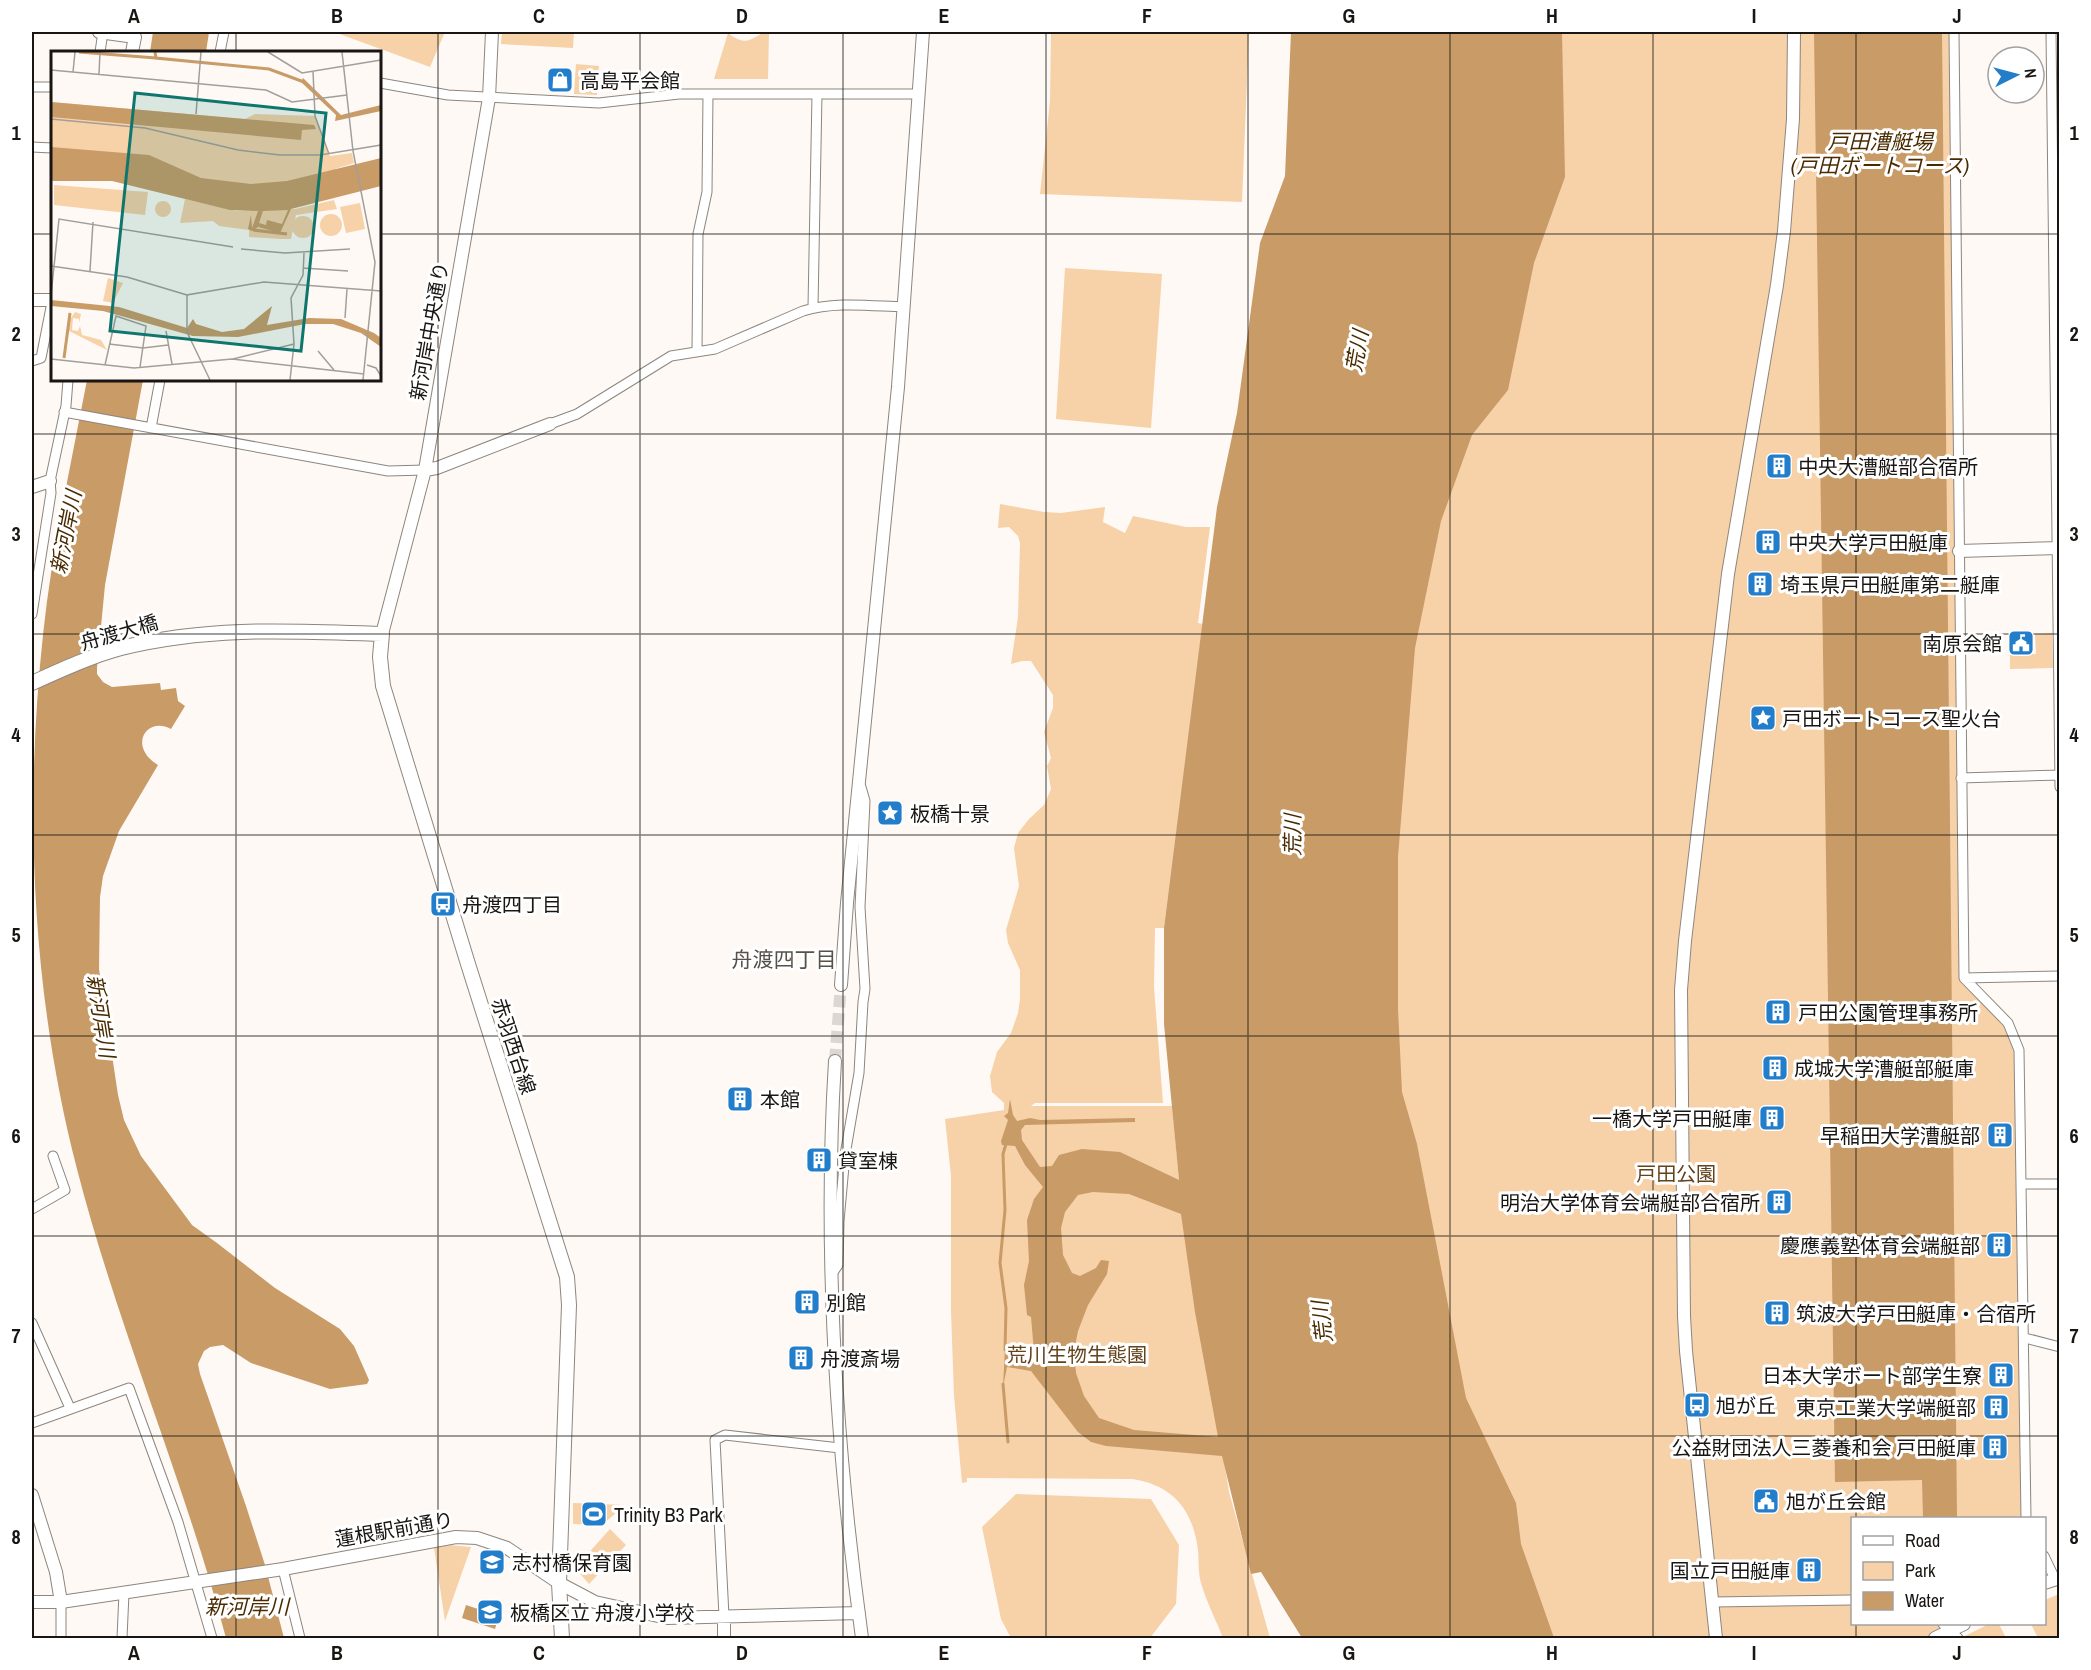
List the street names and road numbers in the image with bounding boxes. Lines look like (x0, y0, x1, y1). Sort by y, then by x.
street label: 新河岸中央通り (404, 260, 454, 402)
street label: 舟渡大橋 (77, 608, 161, 656)
street label: 赤羽西台線 (486, 994, 542, 1098)
street label: 蓮根駅前通り (333, 1505, 455, 1553)

